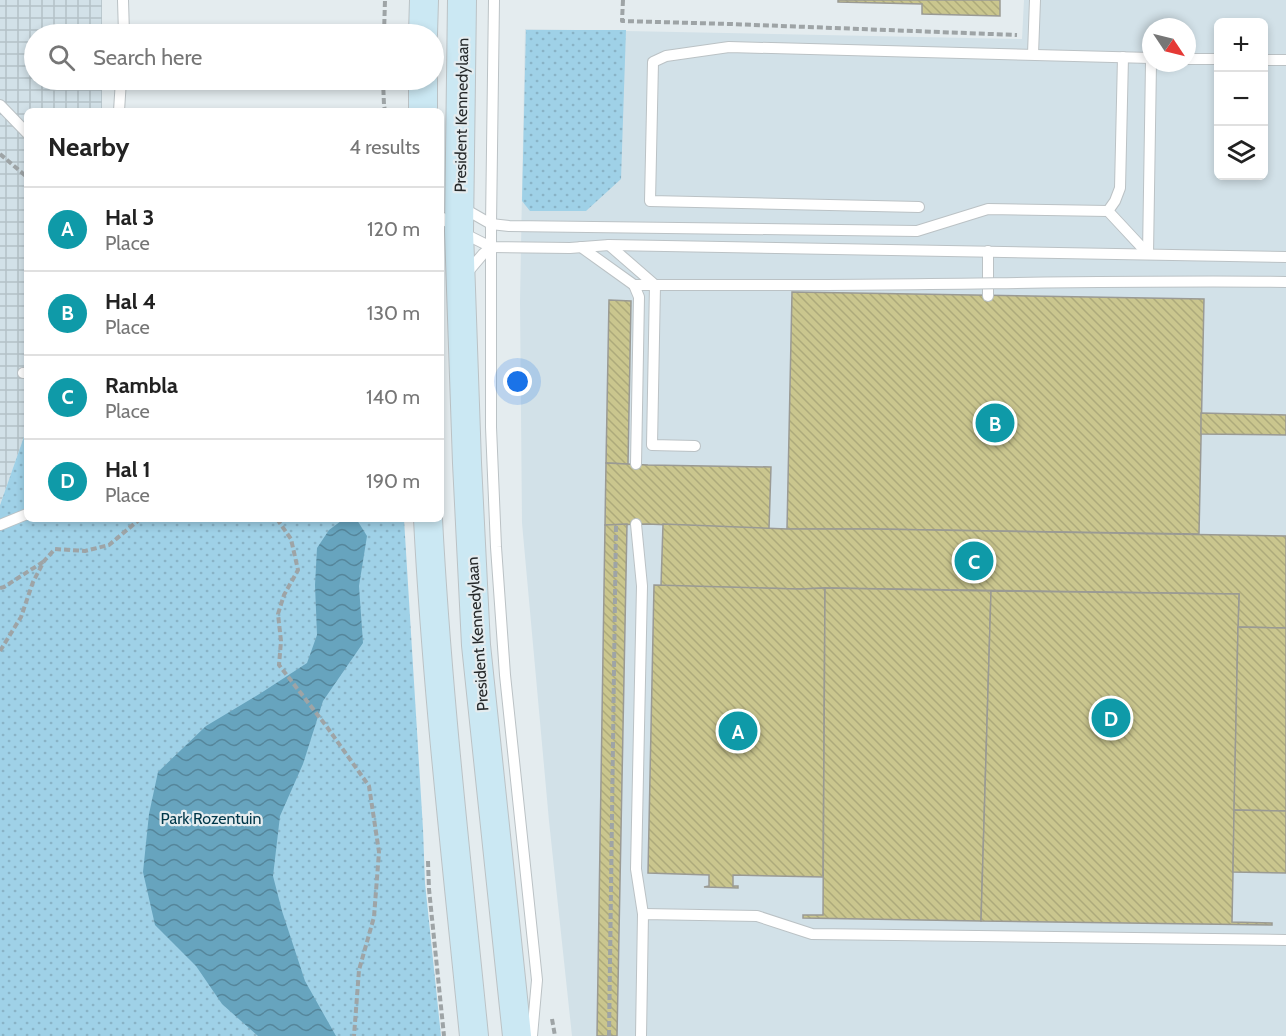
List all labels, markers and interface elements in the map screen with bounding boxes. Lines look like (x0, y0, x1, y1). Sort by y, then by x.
north arrow (1142, 18, 1196, 72)
map controls (1214, 18, 1268, 180)
button: + (1214, 18, 1268, 72)
search box (24, 24, 444, 90)
street label: President Kennedylaan (451, 37, 472, 193)
icon: search (45, 41, 78, 74)
text: Search here (93, 44, 202, 71)
button: − (1214, 72, 1268, 126)
button: layers (1214, 126, 1268, 180)
text: Nearby (48, 131, 129, 163)
text: 4 results (349, 135, 420, 159)
text: Hal 3 (105, 204, 154, 231)
text: A (61, 217, 74, 241)
text: 120 m (367, 217, 420, 241)
text: Place (105, 231, 150, 255)
text: Hal 4 (105, 288, 156, 315)
text: B (61, 301, 74, 325)
text: 130 m (367, 301, 420, 325)
text: Place (105, 315, 150, 339)
your location (503, 367, 532, 396)
text: Rambla (105, 372, 178, 399)
text: C (61, 385, 74, 409)
text: 140 m (366, 385, 420, 409)
text: Place (105, 399, 150, 423)
pin: B (976, 400, 1014, 446)
text: Hal 1 (105, 456, 151, 483)
text: D (60, 469, 75, 493)
text: 190 m (366, 469, 420, 493)
text: Place (105, 483, 150, 507)
pin: C (954, 538, 994, 584)
street label: President Kennedylaan (463, 556, 492, 712)
pin: D (1092, 696, 1130, 740)
pin: A (718, 708, 758, 754)
park label: Park Rozentuin (161, 809, 261, 828)

